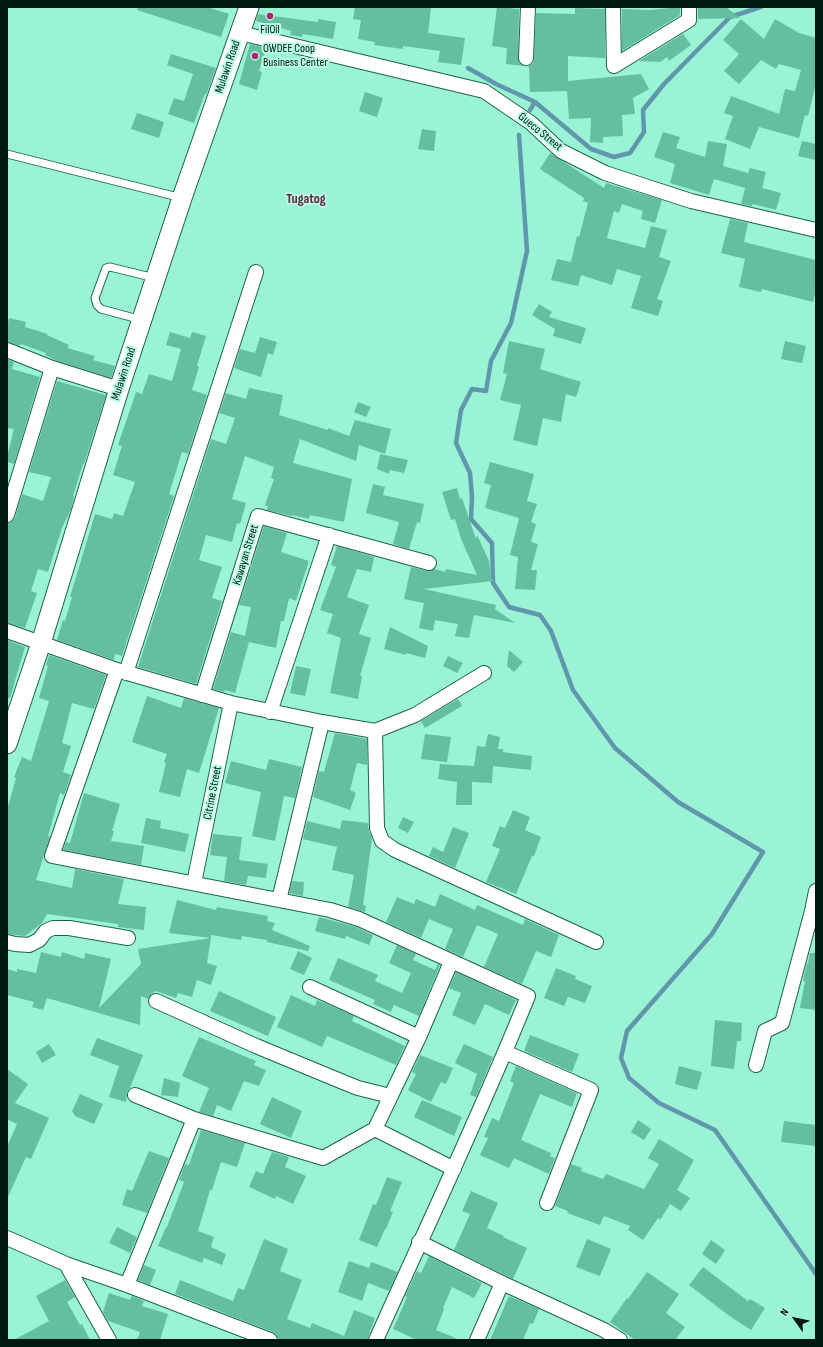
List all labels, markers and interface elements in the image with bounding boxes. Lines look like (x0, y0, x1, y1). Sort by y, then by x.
marker: FilOil (265, 11, 275, 21)
place label: FilOil (260, 23, 280, 37)
street label: Mulawin Road (212, 39, 244, 95)
place label: OWDEE Coop Business Center (263, 42, 328, 70)
marker: OWDEE Coop Business Center (250, 51, 260, 61)
street label: Gueco Street (515, 110, 565, 154)
district label: Tugatog (286, 191, 326, 207)
street label: Mulawin Road (109, 346, 139, 402)
street label: Kawayan Street (230, 523, 262, 587)
street label: Citrine Street (201, 765, 225, 821)
north arrow (775, 1299, 815, 1339)
text: N (777, 1306, 792, 1318)

